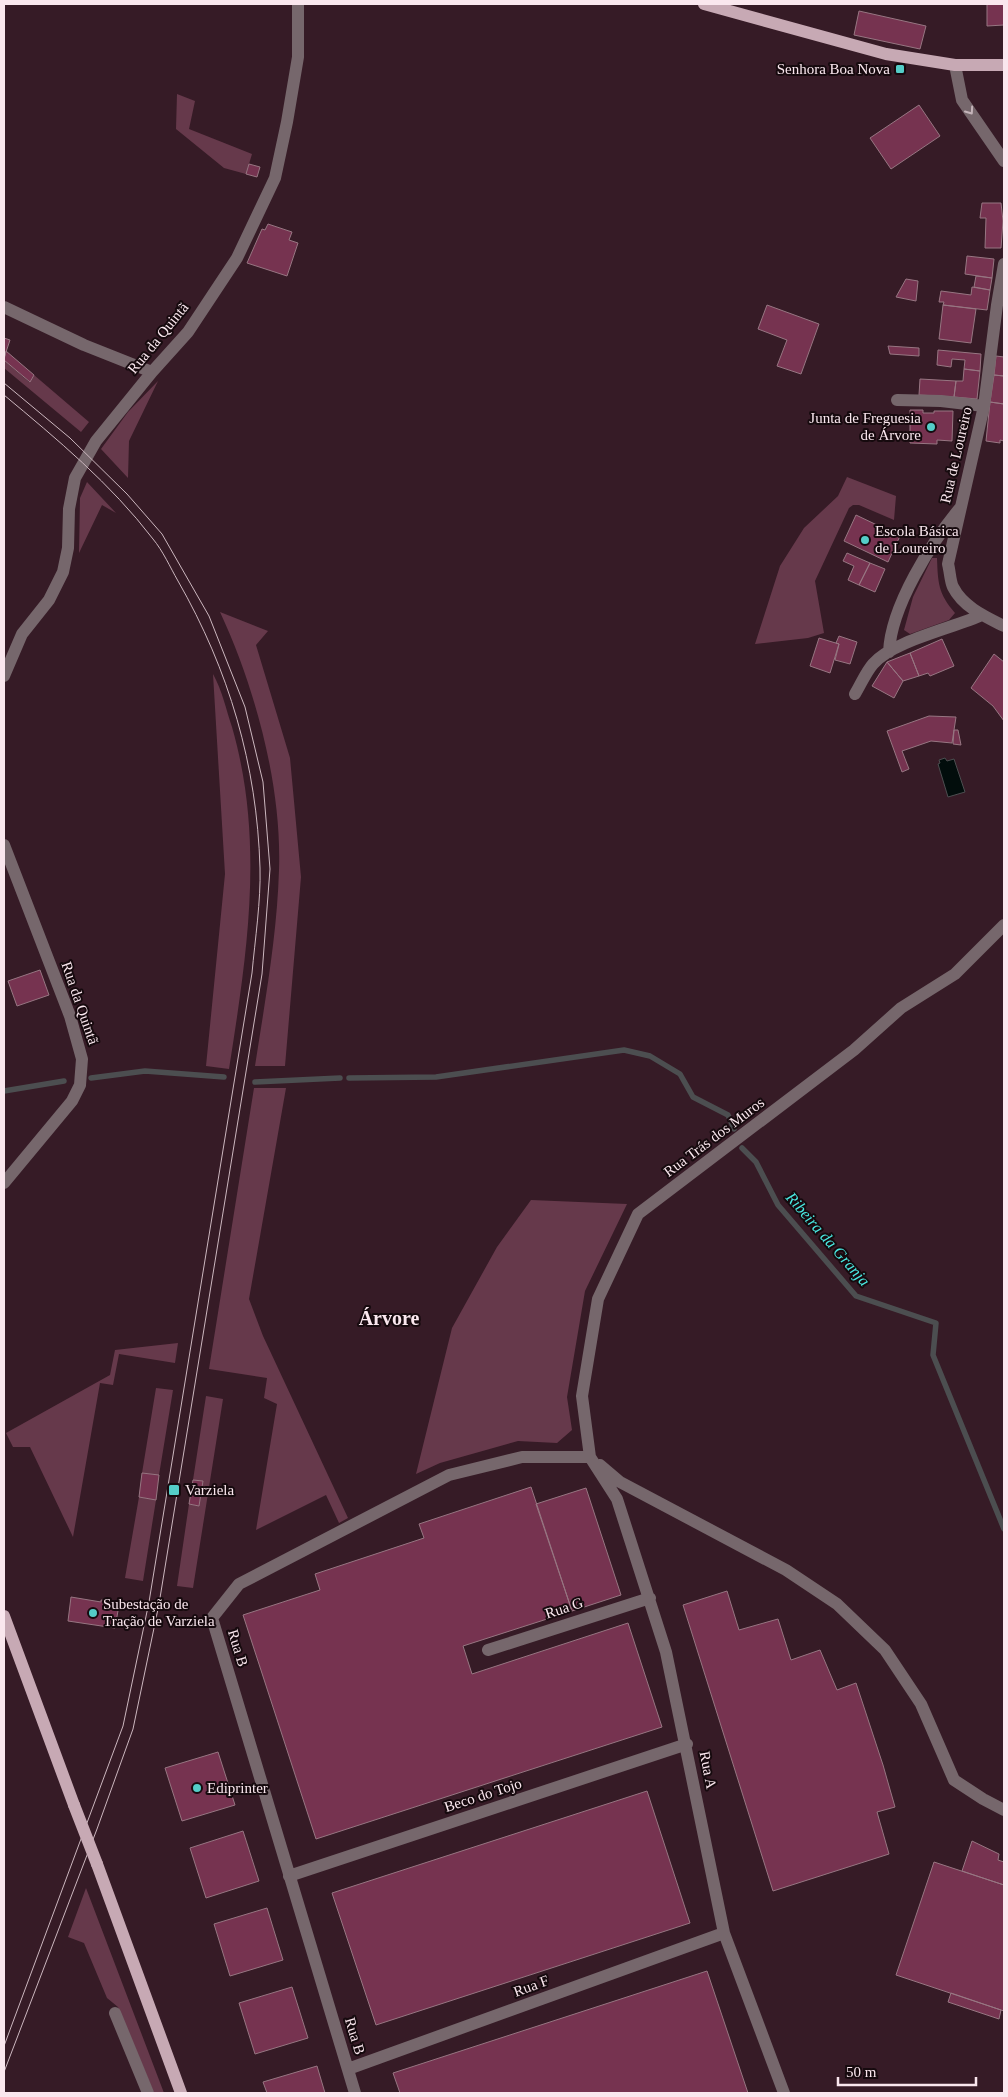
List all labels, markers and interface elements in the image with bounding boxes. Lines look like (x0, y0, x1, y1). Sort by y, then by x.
place label: Senhora Boa Nova (777, 61, 890, 77)
marker: Senhora Boa Nova (894, 63, 906, 75)
one-way arrow (964, 105, 973, 115)
street label: Rua da Quintã (125, 299, 192, 377)
street label: Rua de Loureiro (937, 405, 975, 505)
place label: Junta de Freguesia de Árvore (809, 410, 921, 443)
marker: Junta de Freguesia de Árvore (925, 421, 937, 433)
place label: Escola Básica de Loureiro (875, 523, 959, 556)
marker: Escola Básica de Loureiro (859, 534, 871, 546)
street label: Rua da Quintã (58, 959, 102, 1047)
street label: Rua Trás dos Muros (661, 1094, 767, 1180)
water label: Ribeira da Granja (781, 1188, 873, 1290)
district label: Árvore (359, 1307, 419, 1329)
place label: Varziela (185, 1482, 234, 1498)
marker: Varziela (167, 1483, 181, 1497)
street label: Rua G (543, 1594, 585, 1622)
place label: Subestação de Tração de Varziela (103, 1596, 215, 1629)
marker: Subestação de Tração de Varziela (87, 1607, 99, 1619)
street label: Rua B (225, 1628, 251, 1668)
street label: Rua A (697, 1750, 720, 1790)
street label: Beco do Tojo (442, 1775, 524, 1815)
place label: Ediprinter (207, 1780, 268, 1796)
marker: Ediprinter (191, 1782, 203, 1794)
street label: Rua F (511, 1972, 551, 2000)
street label: Rua B (342, 2016, 368, 2056)
scale bar (838, 2054, 976, 2086)
text: 50 m (846, 2064, 877, 2080)

